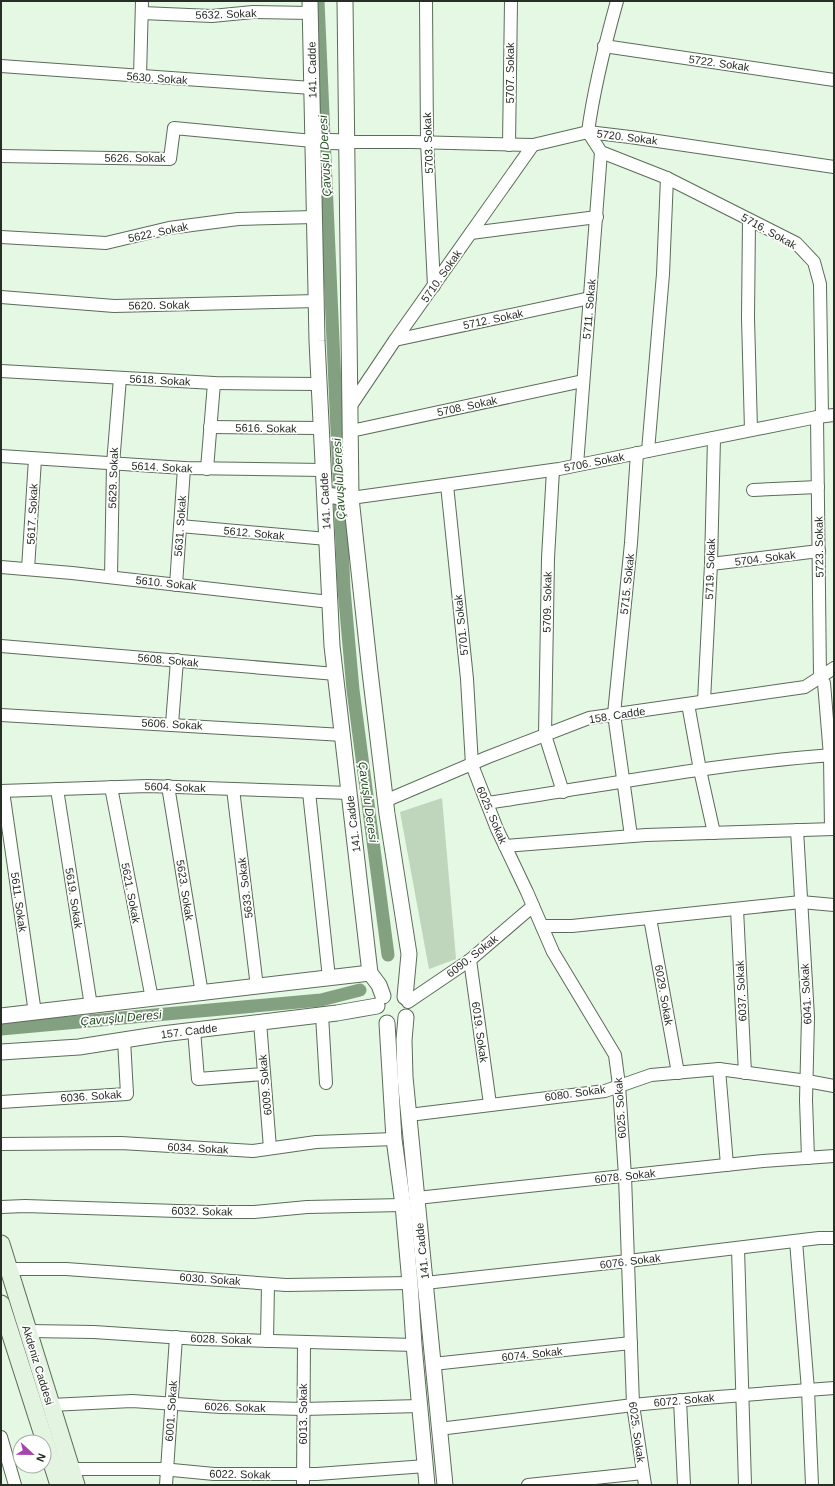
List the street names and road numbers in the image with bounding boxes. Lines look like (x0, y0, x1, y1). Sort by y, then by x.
street label: 5632. Sokak (195, 7, 257, 21)
street label: 141. Cadde (306, 41, 318, 99)
street label: 5707. Sokak (504, 42, 516, 104)
street label: 5722. Sokak (688, 53, 751, 73)
street label: 5630. Sokak (126, 70, 188, 86)
street label: 5703. Sokak (421, 112, 435, 174)
street label: 5720. Sokak (596, 127, 659, 147)
street label: 5626. Sokak (104, 152, 166, 164)
street label: 5716. Sokak (739, 211, 799, 251)
street label: 5622. Sokak (127, 220, 190, 244)
street label: 5710. Sokak (419, 247, 464, 304)
street label: 5711. Sokak (580, 278, 598, 340)
street label: 5620. Sokak (128, 298, 190, 312)
street label: 5712. Sokak (462, 307, 525, 331)
street label: 5618. Sokak (129, 372, 191, 388)
street label: 5708. Sokak (436, 394, 499, 418)
street label: 5616. Sokak (235, 421, 297, 435)
street label: 5629. Sokak (106, 447, 120, 509)
street label: 5706. Sokak (563, 450, 626, 474)
street label: 5614. Sokak (131, 459, 193, 475)
street label: 141. Cadde (318, 472, 332, 530)
street label: 5617. Sokak (24, 483, 40, 545)
street label: 5631. Sokak (172, 495, 188, 557)
street label: 5723. Sokak (812, 516, 826, 578)
street label: 5612. Sokak (223, 524, 285, 542)
street label: 5719. Sokak (703, 538, 717, 600)
street label: 5704. Sokak (734, 548, 797, 568)
street label: 5715. Sokak (618, 552, 636, 615)
street label: 5709. Sokak (540, 571, 554, 633)
street label: 5610. Sokak (135, 574, 198, 592)
street label: 5701. Sokak (452, 593, 470, 656)
street label: 5608. Sokak (137, 651, 199, 669)
street label: 158. Cadde (588, 705, 646, 725)
street label: 5606. Sokak (141, 716, 203, 732)
street label: 5604. Sokak (144, 780, 206, 794)
street label: 6025. Sokak (475, 785, 510, 846)
street label: 141. Cadde (344, 795, 362, 853)
street label: 5633. Sokak (235, 856, 255, 919)
street label: 5623. Sokak (174, 859, 196, 922)
street label: 5621. Sokak (119, 862, 143, 925)
street label: 5619. Sokak (63, 867, 85, 930)
street label: 5611. Sokak (9, 871, 29, 933)
street label: 6090. Sokak (444, 932, 500, 980)
street label: 6037. Sokak (733, 960, 749, 1022)
street label: 6041. Sokak (798, 963, 814, 1025)
street label: 6029. Sokak (653, 964, 675, 1027)
street label: 6019. Sokak (470, 1001, 490, 1064)
street label: 157. Cadde (160, 1022, 218, 1040)
street label: 6009. Sokak (256, 1054, 274, 1116)
street label: 6025. Sokak (612, 1077, 628, 1139)
street label: 6080. Sokak (544, 1083, 607, 1103)
street label: 6036. Sokak (60, 1088, 122, 1104)
street label: 6034. Sokak (167, 1140, 229, 1156)
street label: 6078. Sokak (594, 1167, 657, 1185)
street label: 6032. Sokak (171, 1204, 233, 1218)
street label: 141. Cadde (413, 1222, 431, 1280)
street label: 6076. Sokak (599, 1251, 662, 1271)
street label: 6030. Sokak (179, 1271, 241, 1287)
street label: Akdeniz Caddesi (20, 1324, 56, 1406)
street label: 6028. Sokak (190, 1332, 252, 1346)
street label: 6074. Sokak (501, 1345, 564, 1363)
street label: 6001. Sokak (163, 1380, 179, 1442)
street label: 6013. Sokak (297, 1383, 309, 1445)
street label: 6072. Sokak (653, 1391, 715, 1409)
street label: 6026. Sokak (204, 1400, 266, 1414)
street label: 6025. Sokak (627, 1401, 647, 1464)
street label: 6022. Sokak (209, 1467, 271, 1481)

